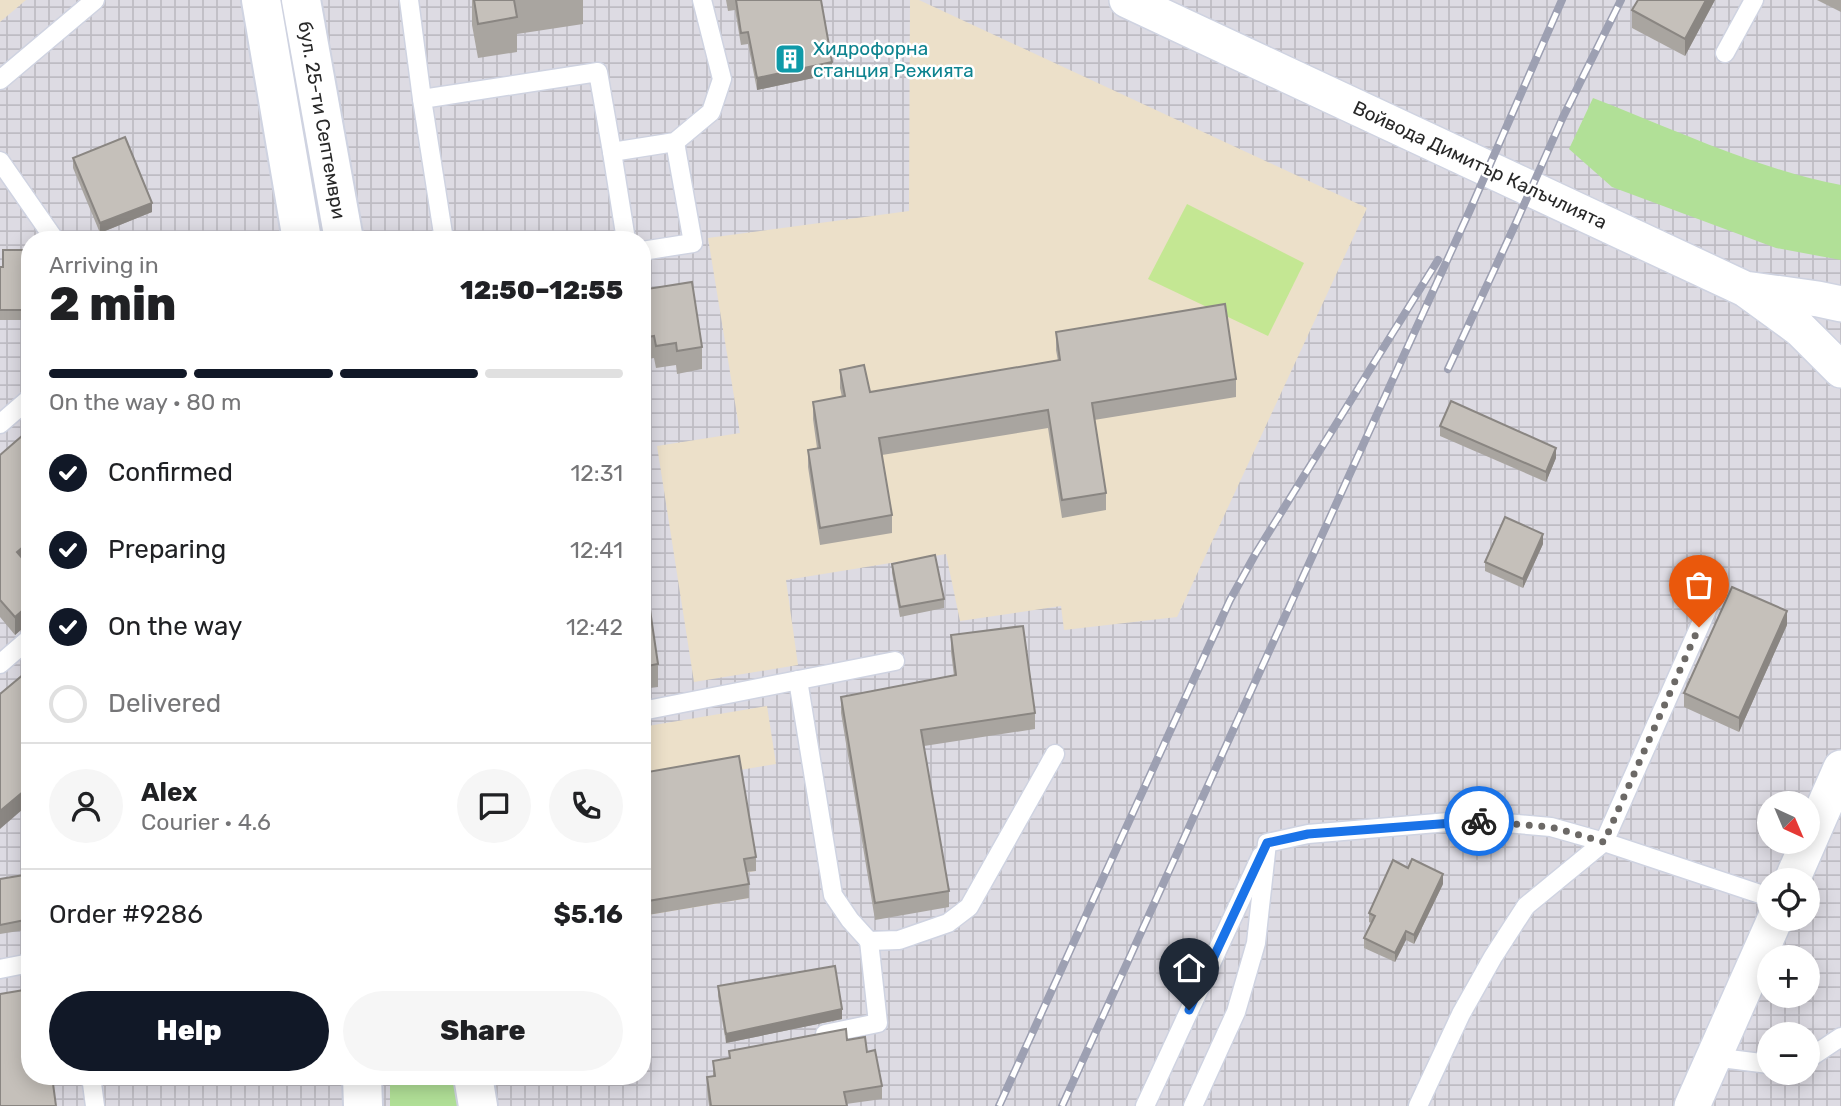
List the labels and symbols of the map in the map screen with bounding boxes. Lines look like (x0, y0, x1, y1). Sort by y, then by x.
street label: бул. 25-ти Септември (293, 19, 351, 221)
place label: Хидрофорна станция Режията (813, 37, 974, 82)
building icon: Хидрофорна станция Режията (773, 42, 807, 76)
street label: Войвода Димитър Калъчлията (1349, 96, 1611, 234)
pin (1669, 555, 1729, 627)
courier (1444, 786, 1514, 856)
north arrow (1757, 791, 1820, 854)
pin (1159, 938, 1219, 1010)

